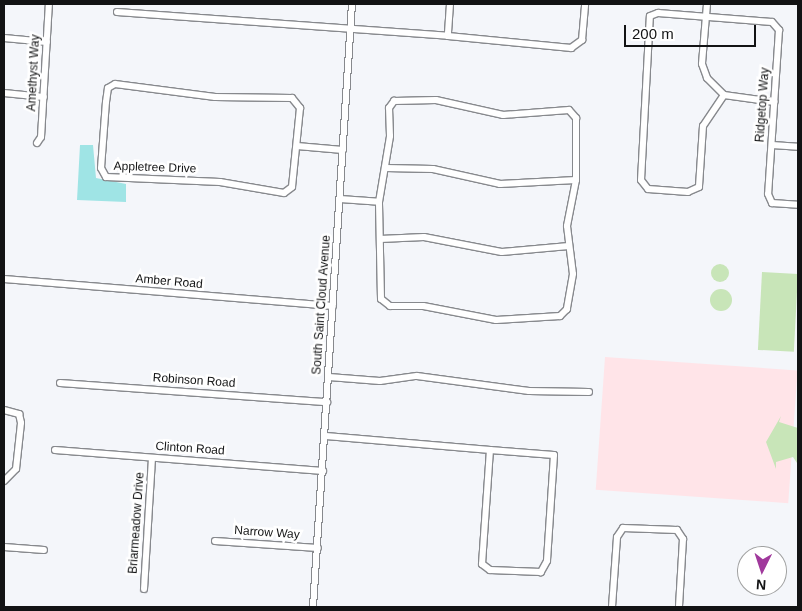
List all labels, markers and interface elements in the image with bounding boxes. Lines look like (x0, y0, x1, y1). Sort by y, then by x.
scale bar (627, 15, 760, 47)
text: 200 m (632, 25, 674, 42)
street label: Amethyst Way (25, 34, 43, 112)
street label: Ridgetop Way (753, 67, 773, 143)
street label: Appletree Drive (113, 159, 197, 177)
street label: South Saint Cloud Avenue (310, 234, 334, 376)
street label: Amber Road (135, 272, 203, 292)
street label: Robinson Road (152, 371, 236, 391)
street label: Clinton Road (155, 439, 225, 459)
street label: Briarmeadow Drive (126, 472, 148, 574)
street label: Narrow Way (234, 524, 300, 542)
north arrow (737, 546, 787, 596)
text: N (755, 577, 767, 593)

